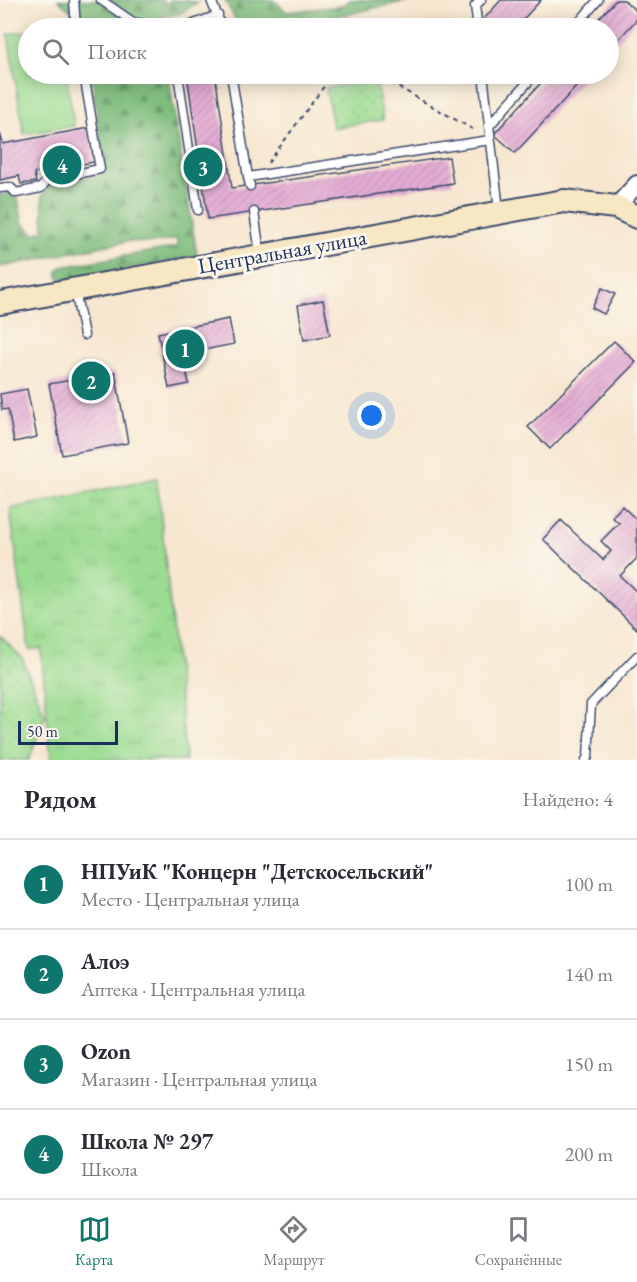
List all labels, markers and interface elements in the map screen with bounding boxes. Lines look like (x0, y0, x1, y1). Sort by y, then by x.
search box (18, 18, 619, 84)
icon: search (39, 35, 72, 68)
text: Поиск (87, 37, 147, 66)
pin: 4 (42, 142, 82, 188)
pin: 3 (184, 144, 222, 190)
street label: Центральная улица (195, 222, 369, 281)
pin: 1 (166, 326, 204, 372)
pin: 2 (72, 358, 110, 404)
your location (357, 401, 386, 430)
scale bar (18, 718, 118, 746)
text: 50 m (27, 721, 58, 742)
text: Рядом (24, 782, 97, 816)
text: Найдено: 4 (522, 786, 613, 812)
text: НПУиК "Концерн "Детскосельский" (81, 857, 433, 886)
text: 1 (38, 871, 49, 897)
text: 100 m (565, 871, 613, 897)
text: Место · Центральная улица (81, 886, 300, 912)
text: Алоэ (81, 947, 129, 976)
text: 2 (38, 961, 49, 987)
text: 140 m (565, 961, 613, 987)
text: Аптека · Центральная улица (81, 976, 306, 1002)
text: Ozon (81, 1037, 131, 1066)
text: 3 (38, 1051, 49, 1077)
text: 150 m (565, 1051, 613, 1077)
text: Магазин · Центральная улица (81, 1066, 317, 1092)
text: Школа № 297 (81, 1127, 213, 1156)
text: 4 (38, 1141, 49, 1167)
text: 200 m (565, 1141, 613, 1167)
text: Школа (81, 1156, 138, 1182)
tab: Карта (75, 1213, 113, 1270)
tab: Маршрут (263, 1213, 325, 1270)
tab: Сохранённые (475, 1213, 562, 1270)

